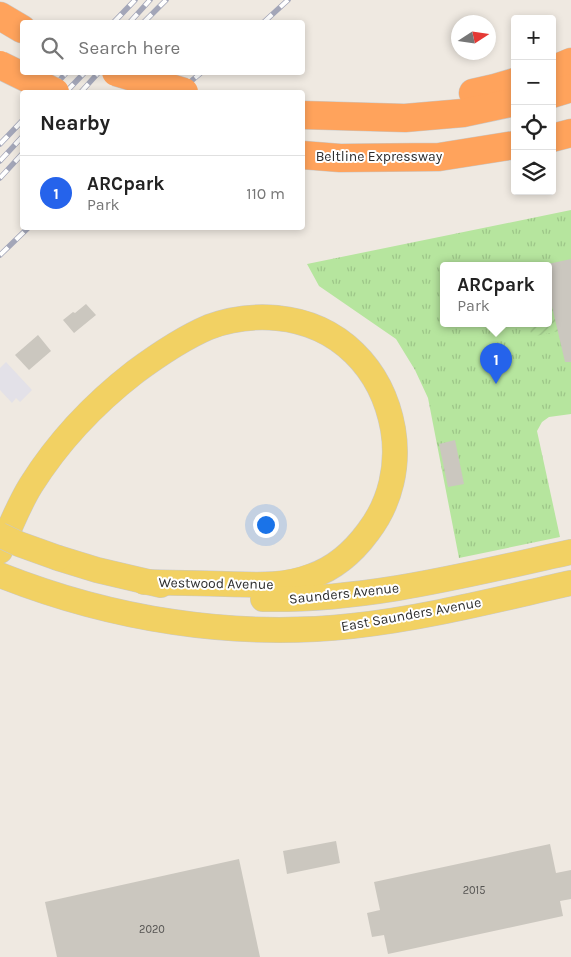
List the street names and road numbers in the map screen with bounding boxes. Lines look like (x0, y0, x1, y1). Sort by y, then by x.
street label: Beltline Expressway (316, 148, 443, 165)
street label: Westwood Avenue (158, 574, 274, 593)
street label: Saunders Avenue (288, 579, 400, 608)
street label: East Saunders Avenue (340, 594, 482, 635)

